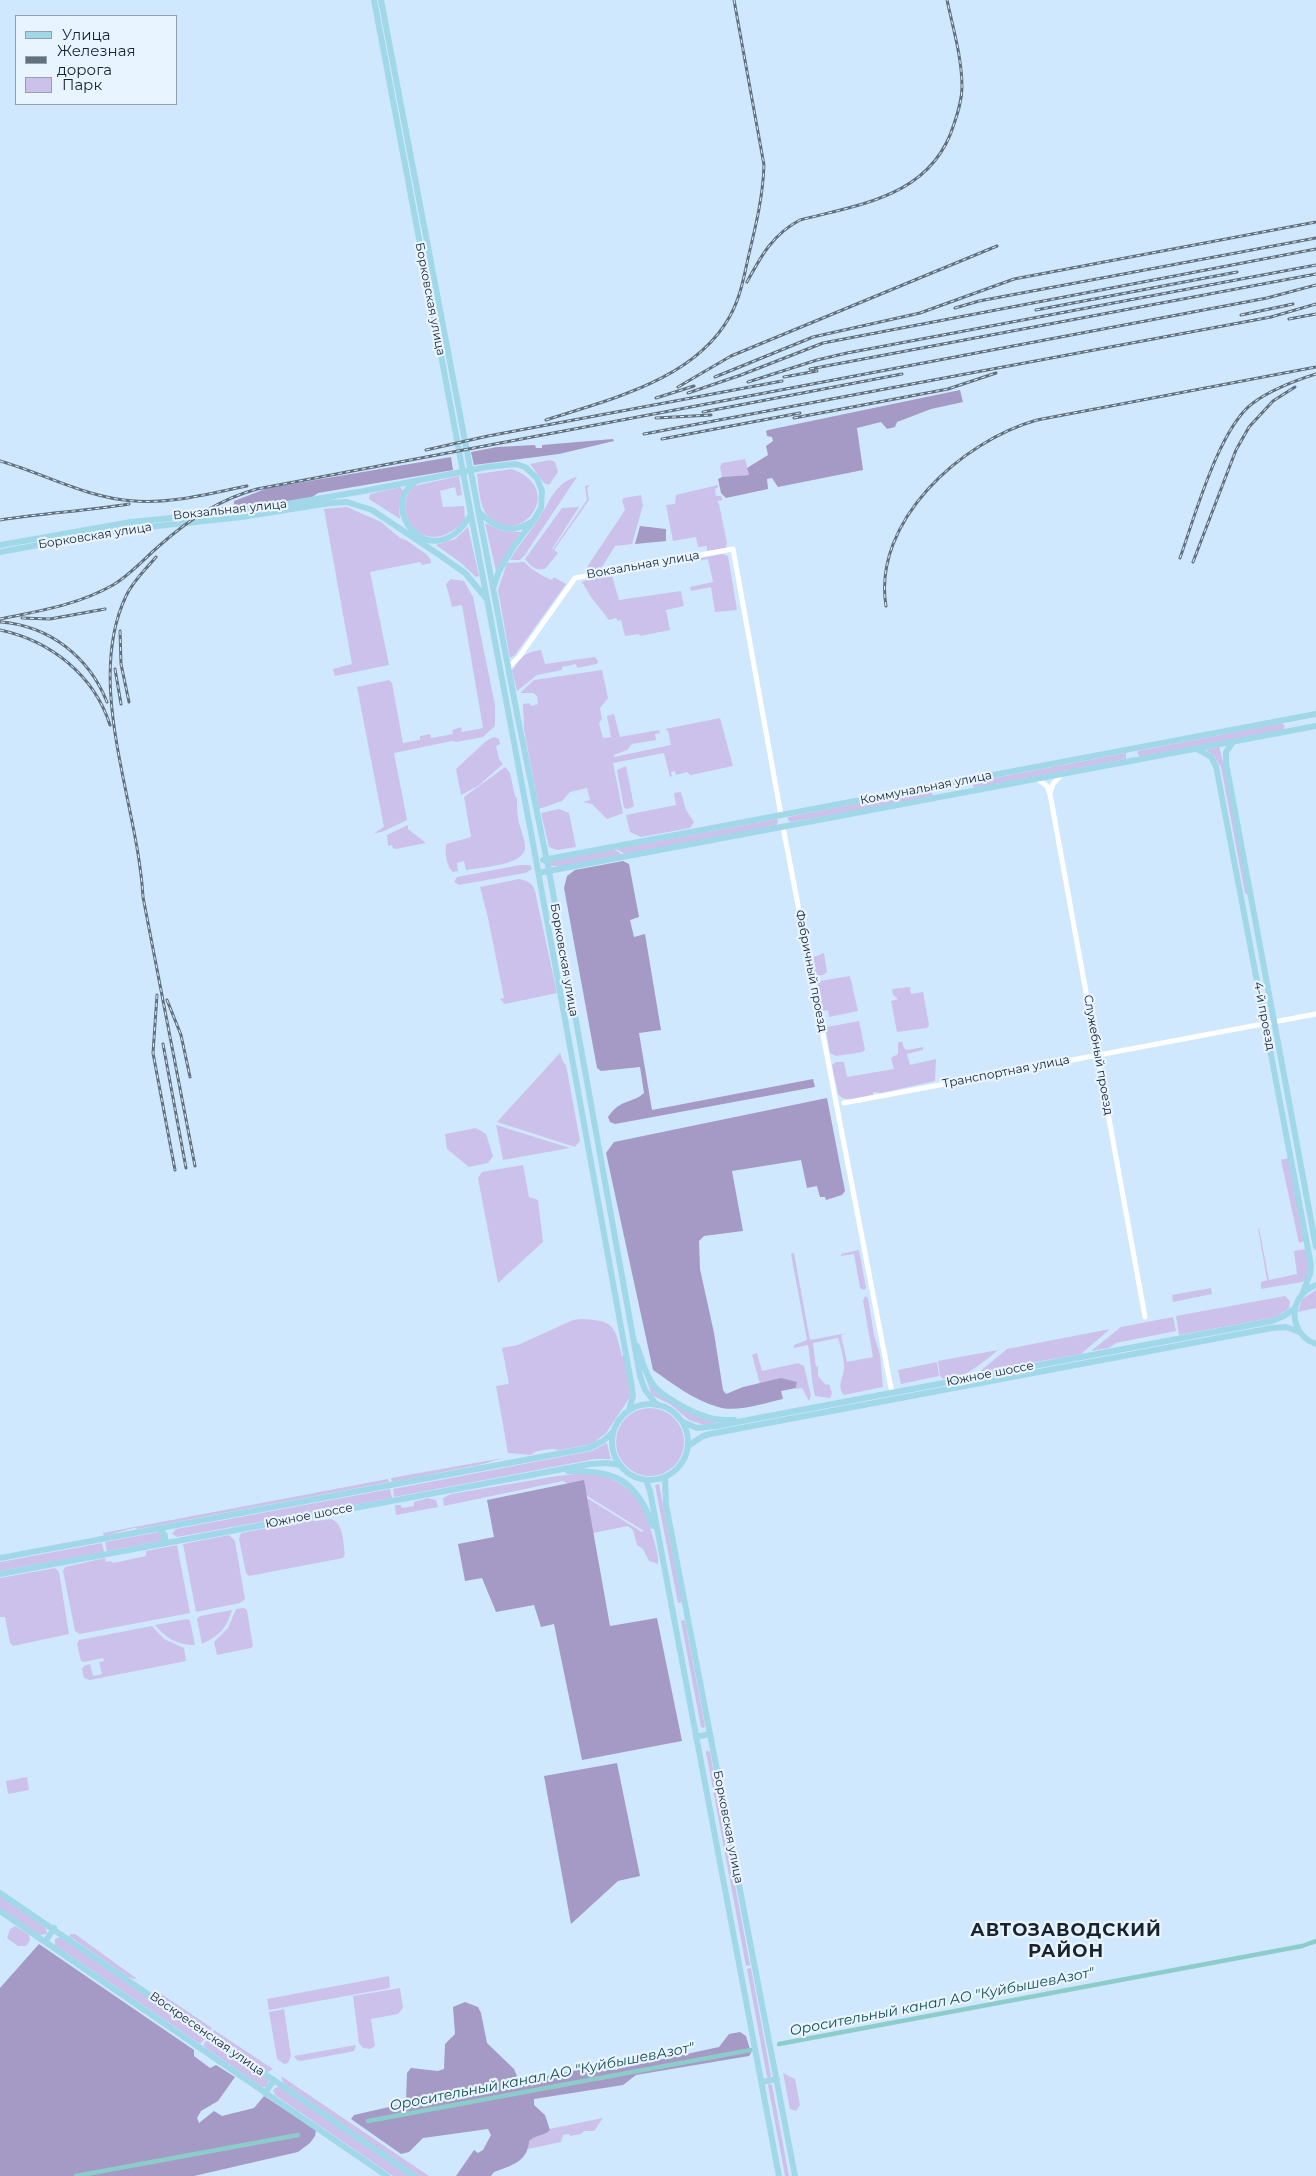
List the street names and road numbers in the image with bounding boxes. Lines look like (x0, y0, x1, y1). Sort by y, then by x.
street label: Борковская улица (412, 241, 448, 357)
street label: Вокзальная улица (172, 497, 288, 523)
street label: Борковская улица (37, 520, 153, 552)
street label: Вокзальная улица (585, 548, 701, 582)
street label: Коммунальная улица (859, 768, 993, 808)
street label: Борковская улица (547, 902, 581, 1018)
street label: Фабричный проезд (792, 909, 830, 1033)
street label: 4-й проезд (1250, 980, 1278, 1052)
street label: Служебный проезд (1080, 994, 1116, 1116)
street label: Транспортная улица (941, 1053, 1071, 1091)
street label: Южное шоссе (945, 1358, 1035, 1390)
street label: Южное шоссе (264, 1500, 354, 1532)
street label: Борковская улица (710, 1769, 746, 1885)
street label: Воскресенская улица (147, 1989, 267, 2079)

